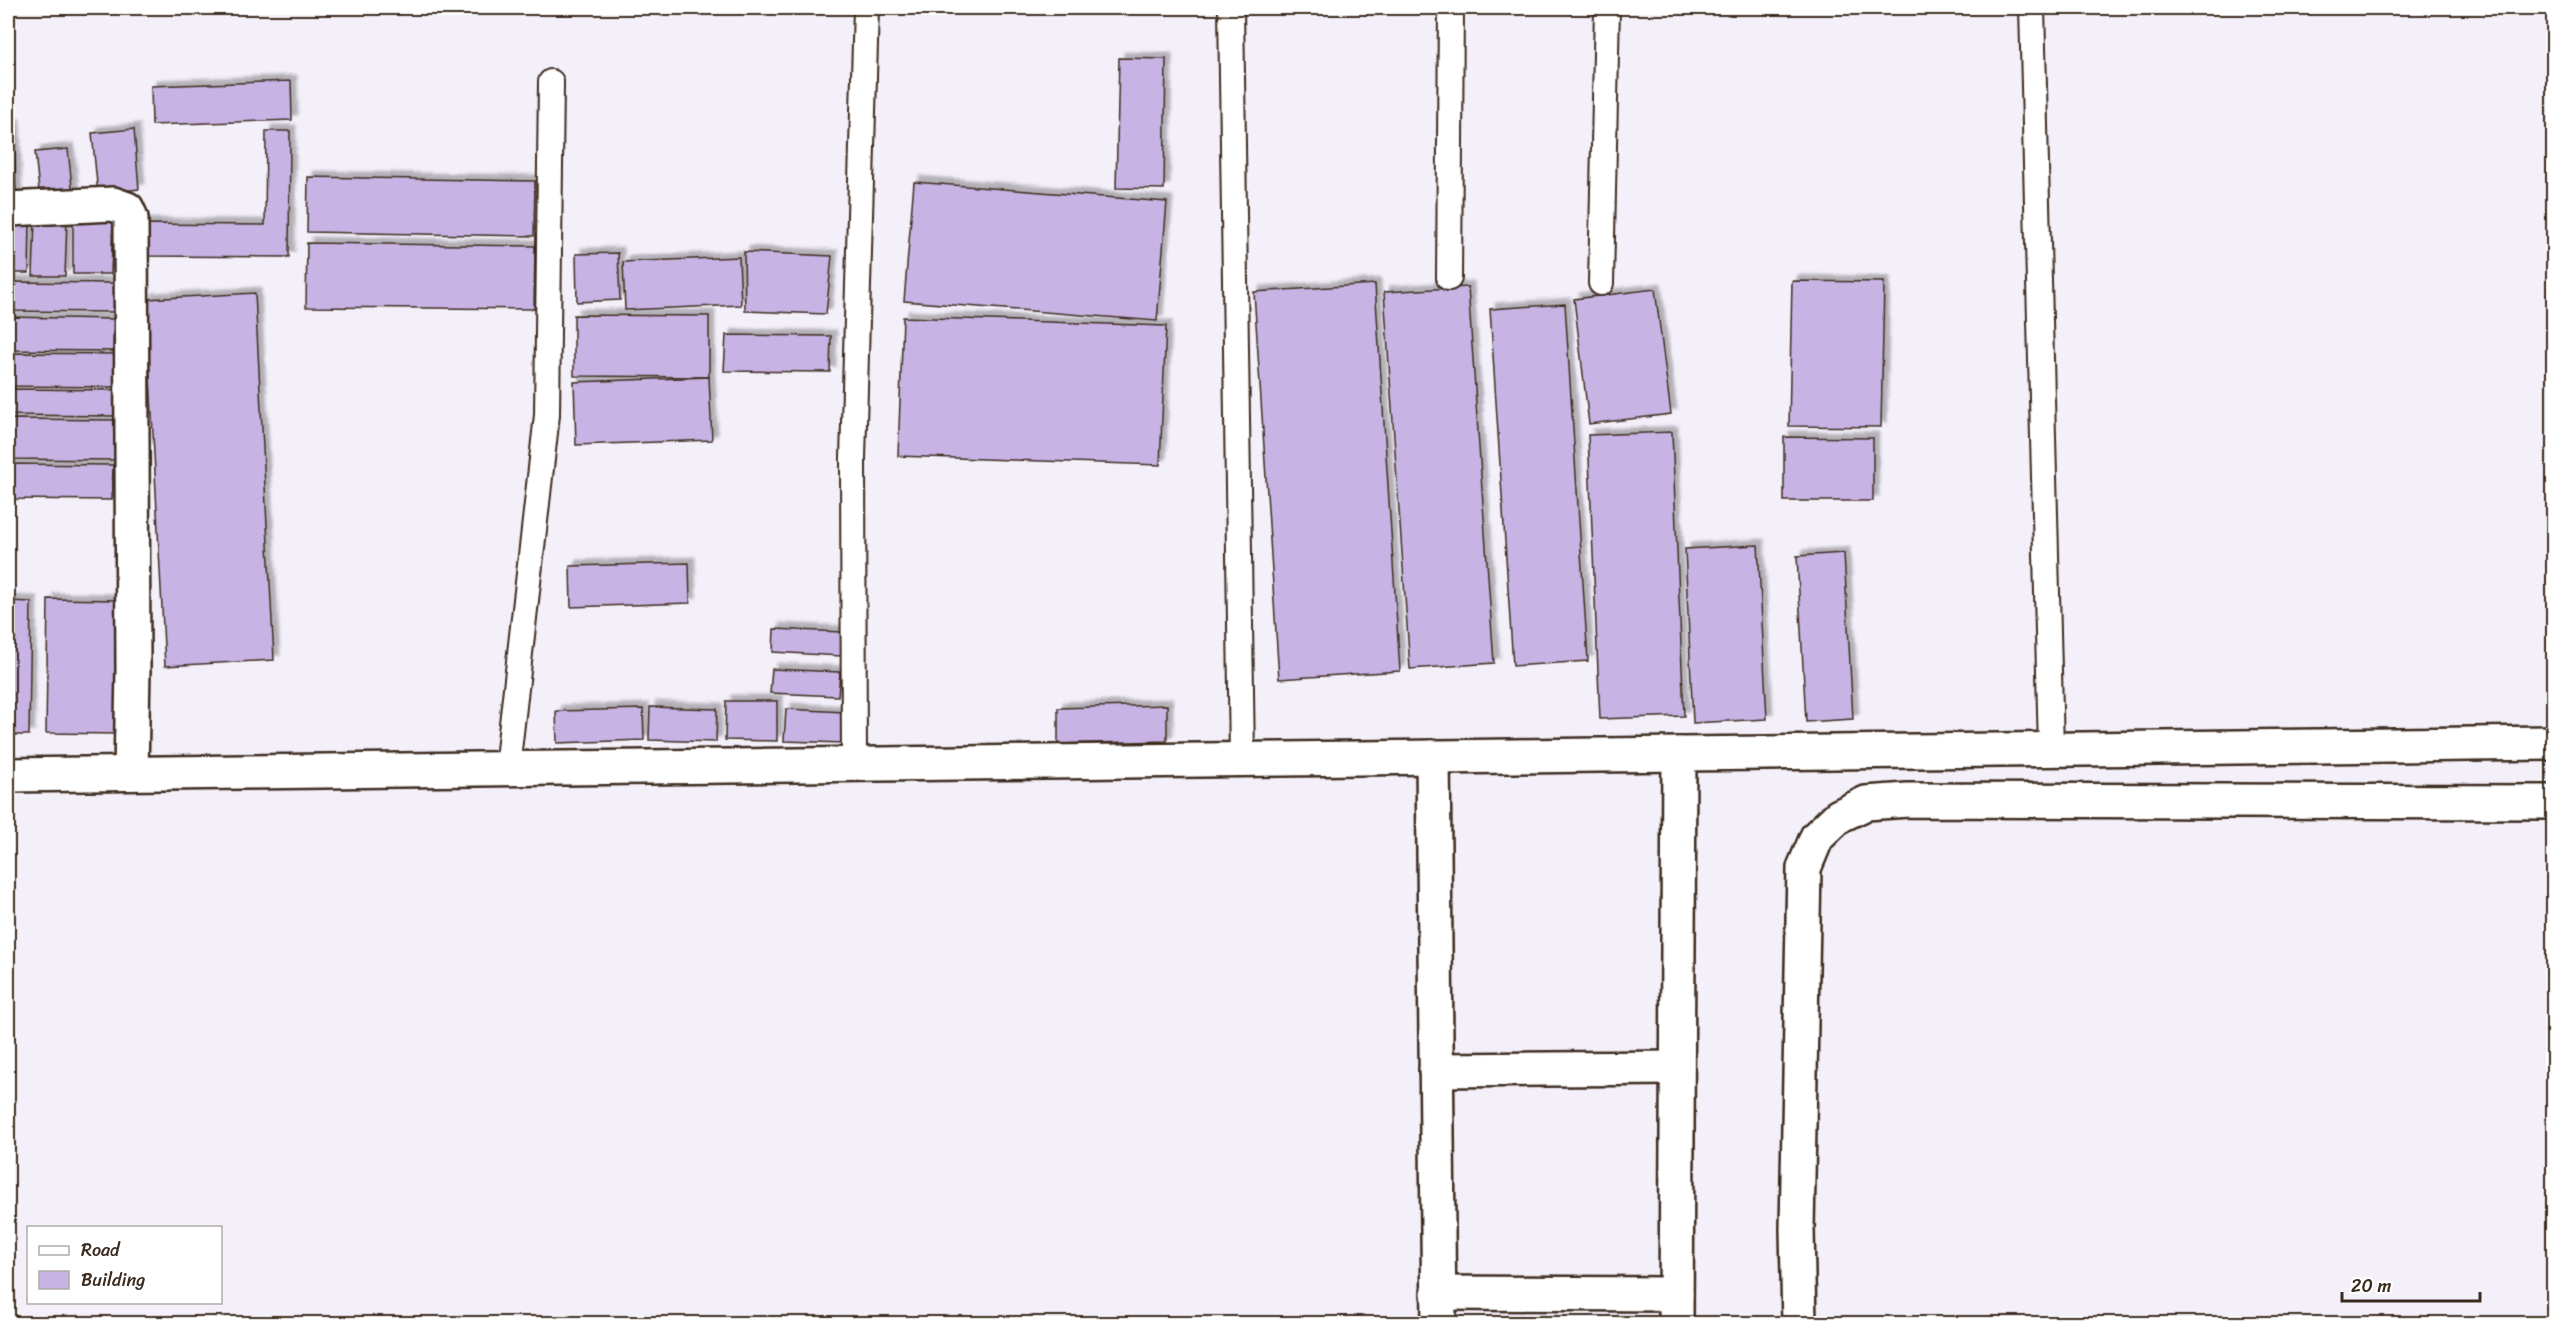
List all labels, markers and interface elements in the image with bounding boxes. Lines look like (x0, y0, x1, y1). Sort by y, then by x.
legend (27, 1226, 222, 1304)
text: Road (81, 1234, 121, 1266)
text: Building (81, 1264, 145, 1296)
scale bar (2342, 1265, 2480, 1303)
text: 20 m (2351, 1270, 2391, 1302)

